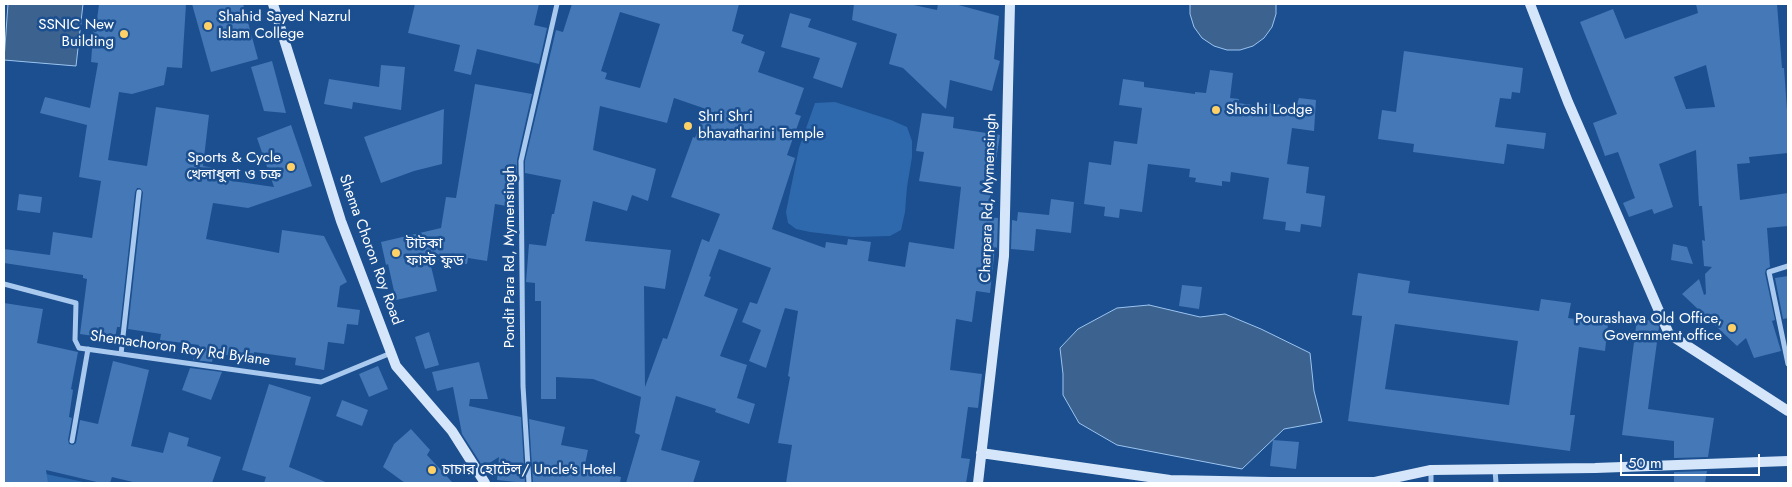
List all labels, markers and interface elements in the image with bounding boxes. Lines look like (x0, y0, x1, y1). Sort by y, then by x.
place label: Shahid Sayed Nazrul Islam College (218, 8, 351, 43)
place label: SSNIC New Building (38, 16, 114, 51)
marker: Shahid Sayed Nazrul Islam College (202, 20, 214, 32)
marker: SSNIC New Building (118, 28, 130, 40)
place label: Shoshi Lodge (1226, 101, 1312, 119)
marker: Shoshi Lodge (1210, 104, 1222, 116)
place label: Shri Shri bhavatharini Temple (698, 108, 824, 143)
street label: Charpara Rd, Mymensingh (977, 113, 1001, 283)
marker: Shri Shri bhavatharini Temple (682, 120, 694, 132)
place label: Sports & Cycle খেলাধুলা ও চক্র (186, 149, 281, 184)
marker: Sports & Cycle খেলাধুলা ও চক্র (285, 161, 297, 173)
street label: Pondit Para Rd, Mymensingh (501, 166, 519, 348)
street label: Shema Choron Roy Road (334, 172, 406, 328)
place label: টাটকা ফাস্ট ফুড (406, 235, 464, 270)
marker: টাটকা ফাস্ট ফুড (390, 247, 402, 259)
place label: Pourashava Old Office, Government office (1575, 310, 1722, 345)
marker: Pourashava Old Office, Government office (1726, 322, 1738, 334)
street label: Shemachoron Roy Rd Bylane (89, 327, 271, 371)
scale bar (1622, 444, 1762, 476)
text: 50 m (1628, 452, 1662, 474)
place label: চাচার হোটেল/ Uncle's Hotel (442, 461, 616, 479)
marker: চাচার হোটেল/ Uncle's Hotel (426, 464, 438, 476)

